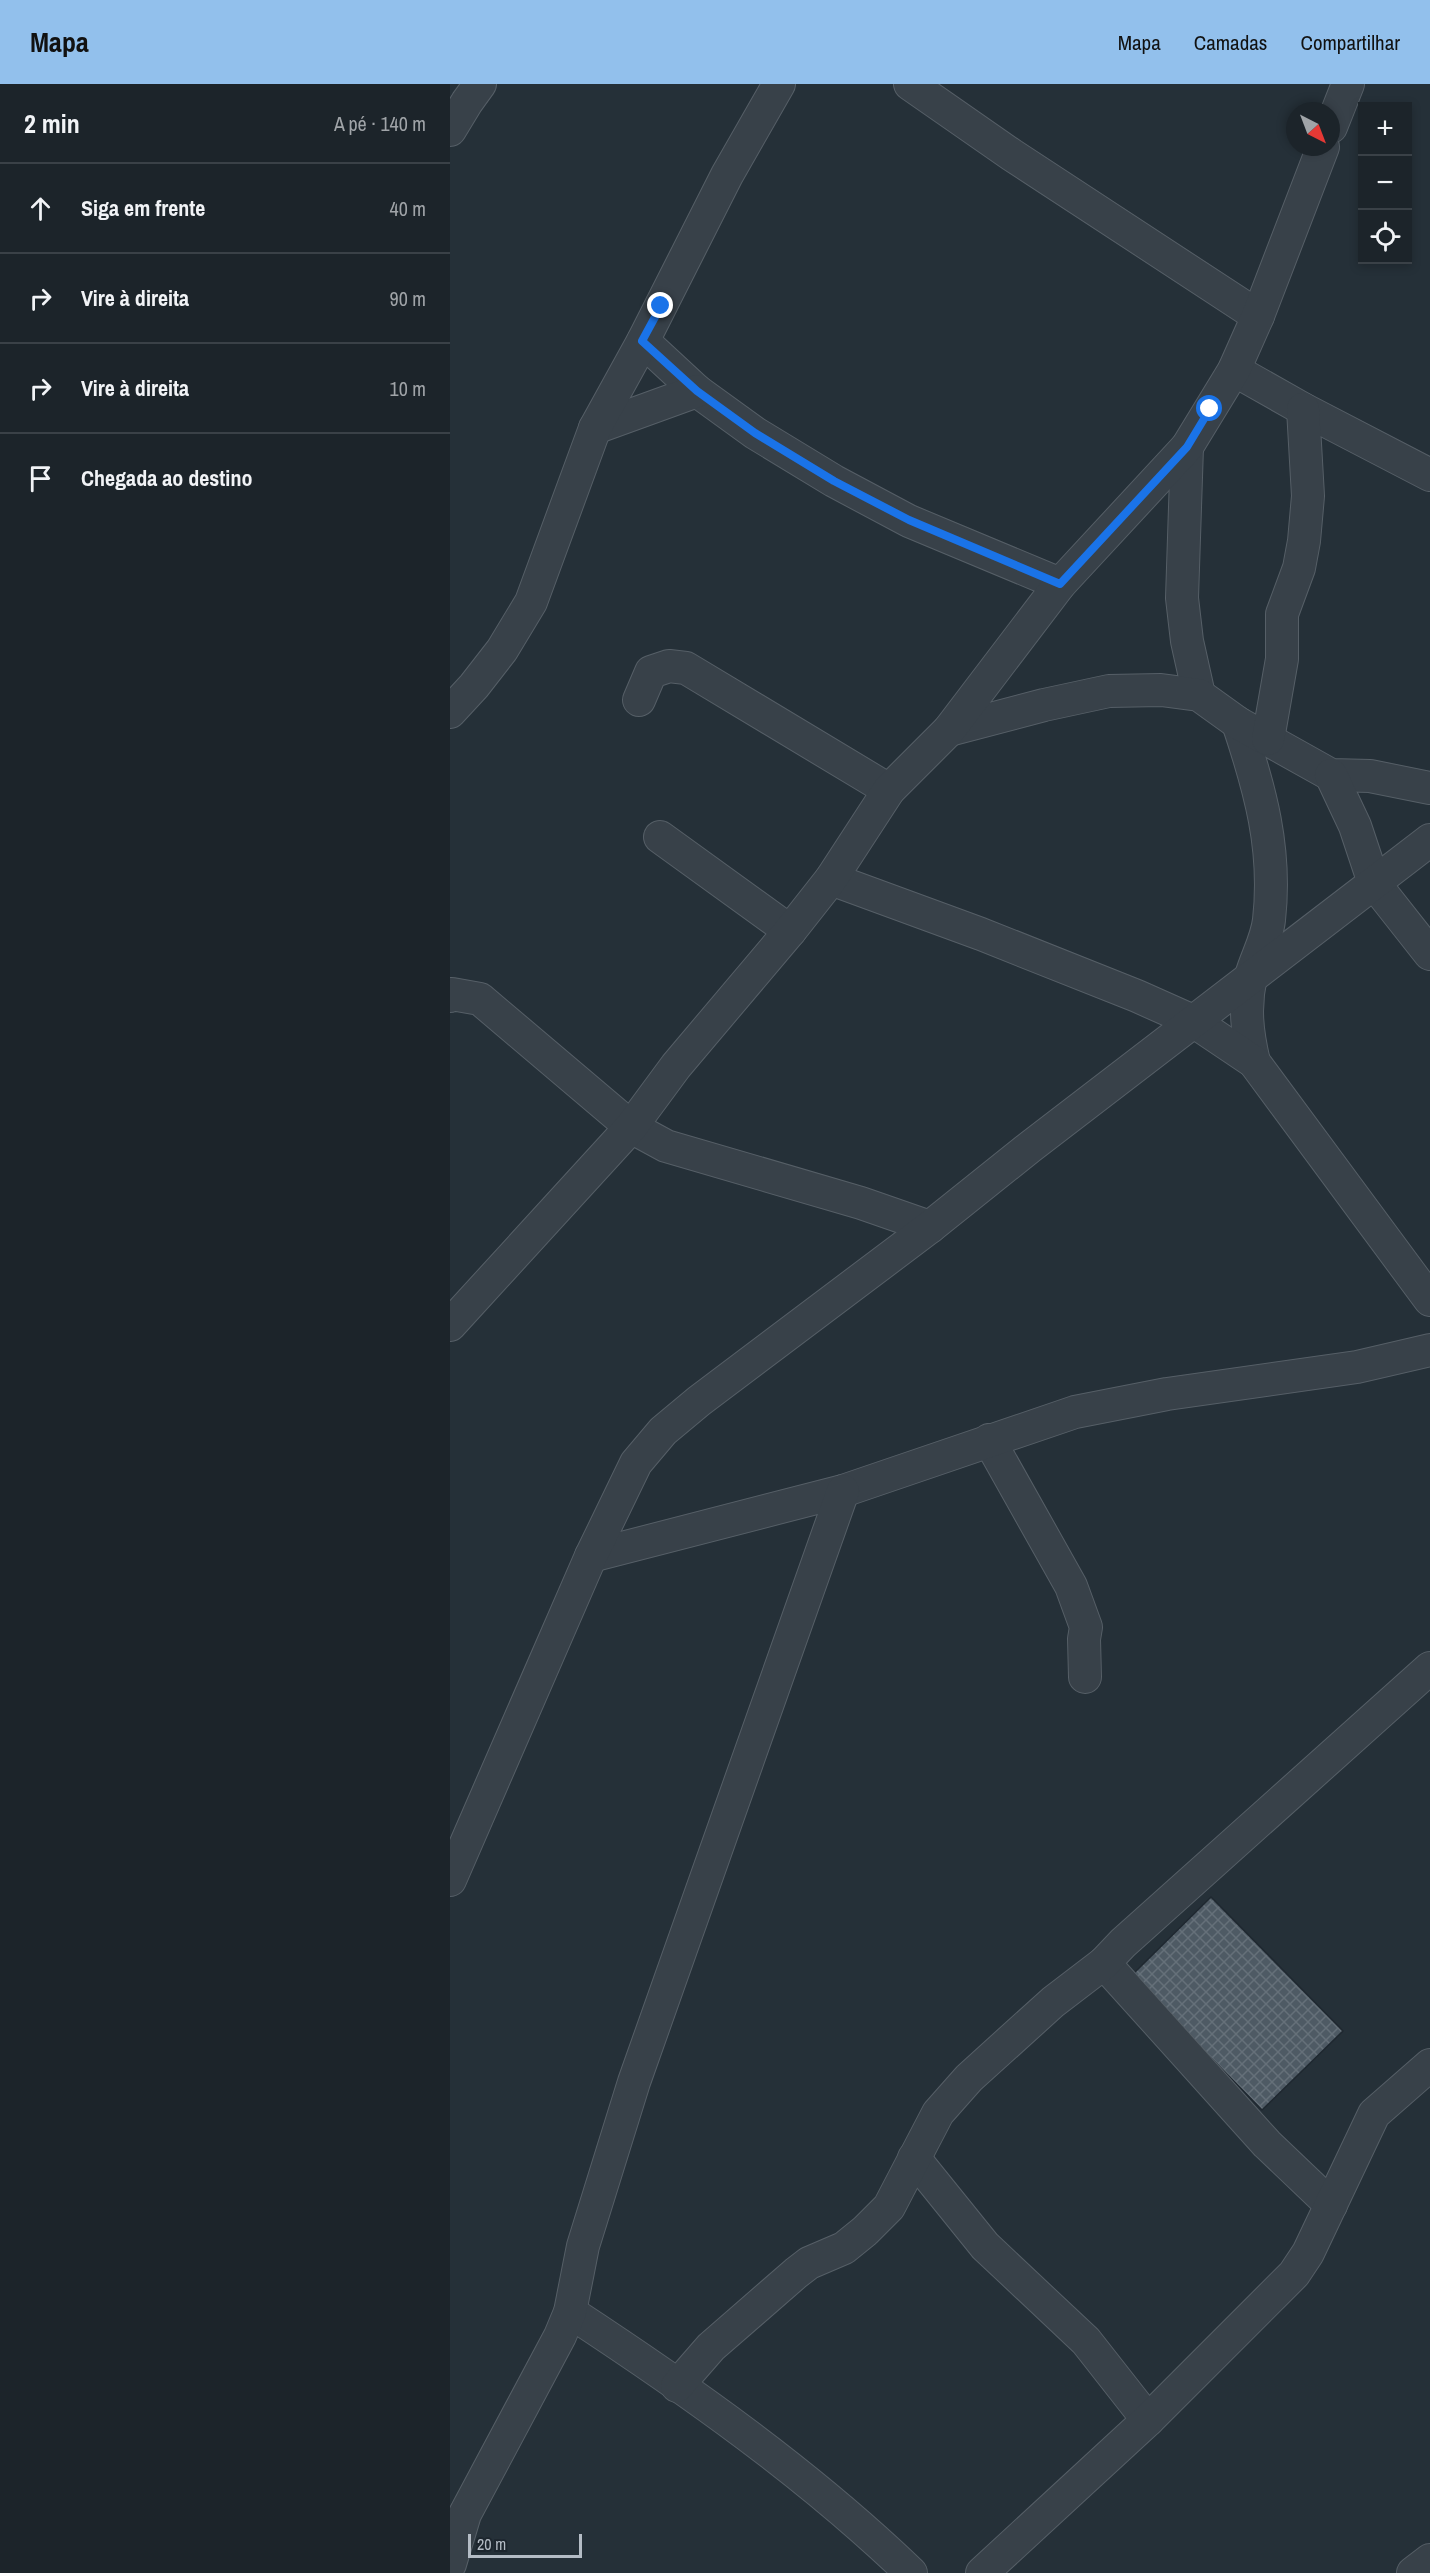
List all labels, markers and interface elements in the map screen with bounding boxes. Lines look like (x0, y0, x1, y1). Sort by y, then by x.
text: Mapa (30, 23, 89, 61)
text: Mapa (1118, 28, 1161, 57)
text: Camadas (1194, 28, 1267, 57)
text: Compartilhar (1300, 28, 1400, 57)
north arrow (1286, 102, 1340, 156)
map controls (1358, 102, 1412, 264)
button: + (1358, 102, 1412, 156)
text: 2 min (24, 106, 80, 141)
text: A pé · 140 m (334, 110, 426, 137)
button: − (1358, 156, 1412, 210)
icon: ahead (24, 192, 57, 225)
text: Siga em frente (81, 193, 205, 223)
text: 40 m (390, 195, 426, 222)
button: locate (1358, 210, 1412, 264)
icon: right (24, 282, 57, 315)
text: Vire à direita (81, 283, 189, 313)
text: 90 m (390, 285, 426, 312)
route end (647, 292, 673, 318)
icon: right (24, 372, 57, 405)
text: Vire à direita (81, 373, 189, 403)
text: 10 m (390, 375, 426, 402)
route start (1196, 395, 1222, 421)
icon: arrive (24, 462, 57, 495)
text: Chegada ao destino (81, 463, 252, 493)
scale bar (468, 2531, 582, 2558)
text: 20 m (477, 2533, 506, 2555)

